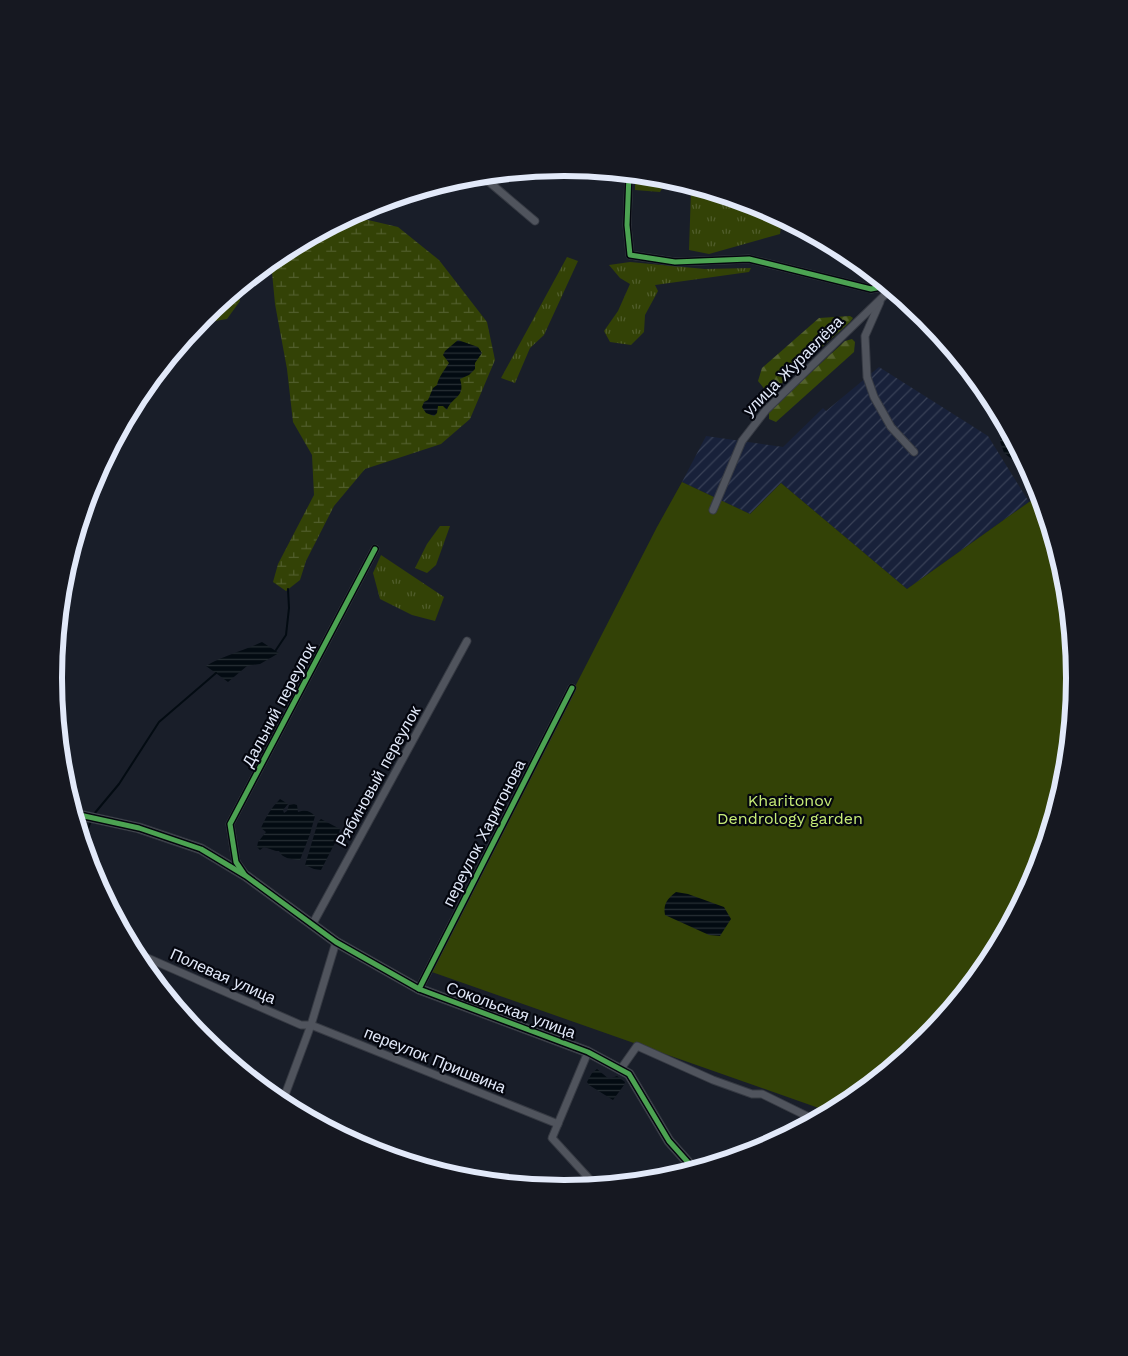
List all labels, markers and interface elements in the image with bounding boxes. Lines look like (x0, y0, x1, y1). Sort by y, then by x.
street label: улица Журавлёва (739, 312, 847, 420)
street label: Дальний переулок (238, 639, 320, 770)
street label: Рябиновый переулок (332, 702, 425, 849)
street label: переулок Харитонова (439, 756, 529, 910)
park label: Kharitonov Dendrology garden (717, 791, 863, 828)
street label: Полевая улица (167, 944, 279, 1008)
street label: Сокольская улица (444, 978, 578, 1042)
street label: переулок Пришвина (361, 1023, 509, 1097)

